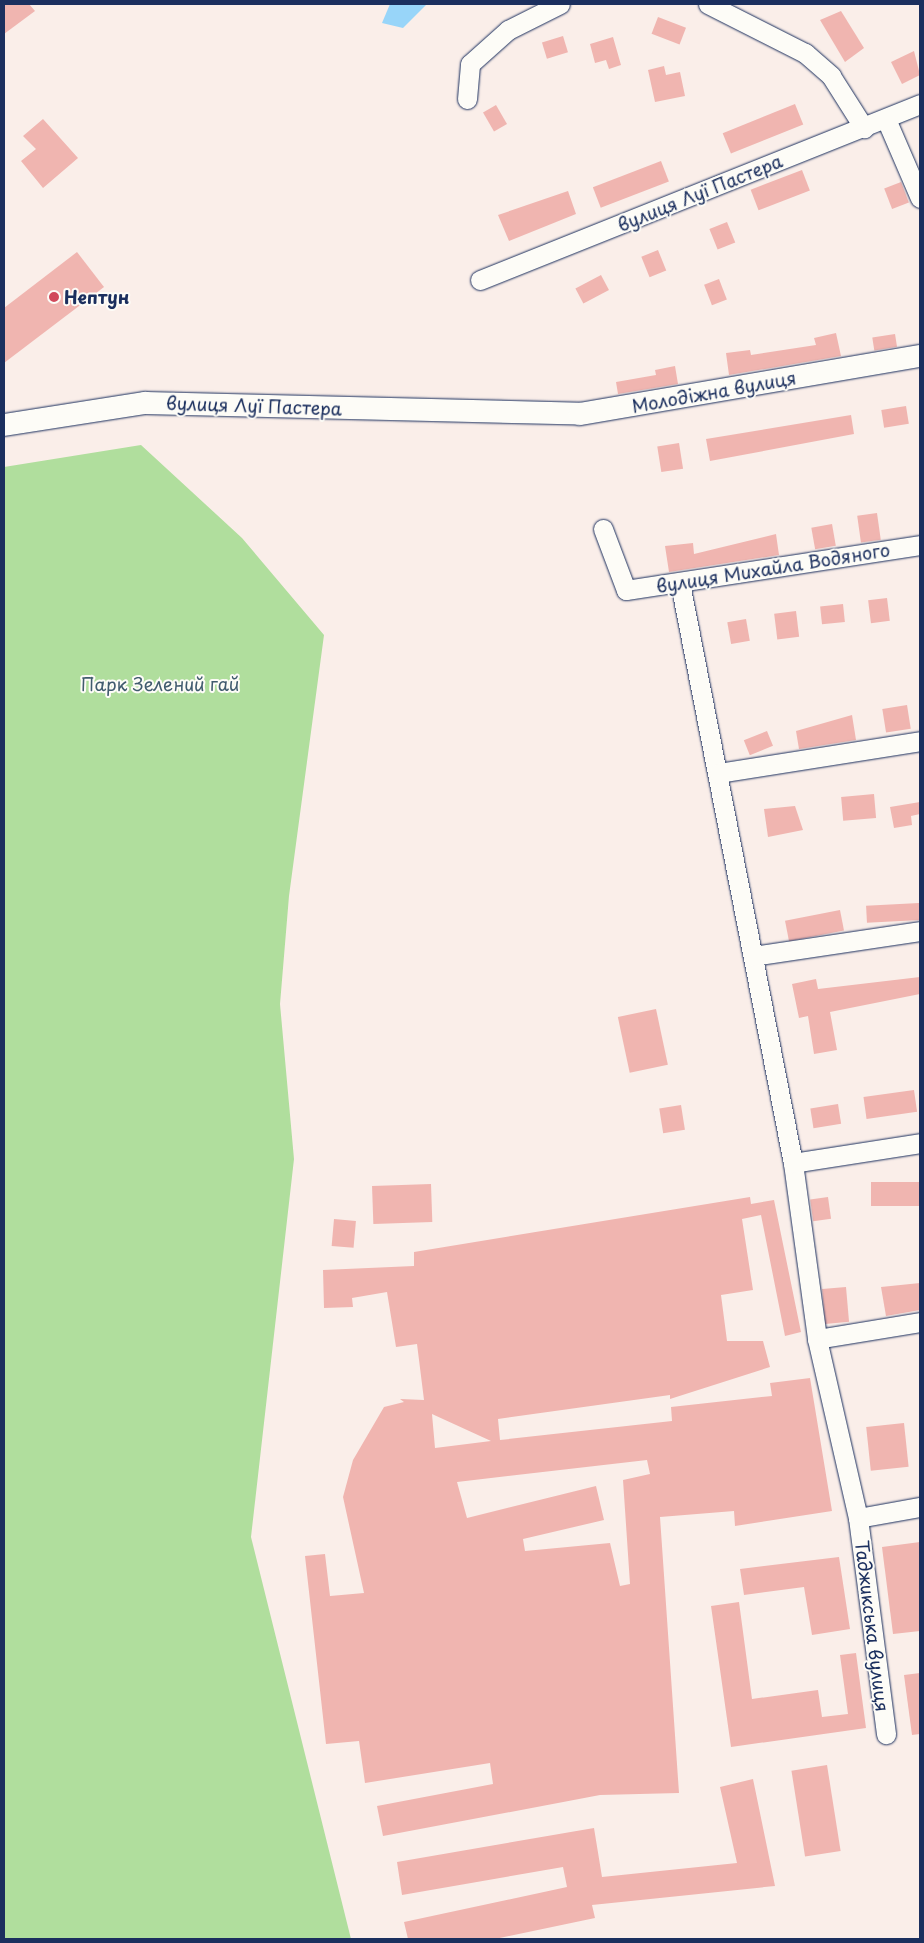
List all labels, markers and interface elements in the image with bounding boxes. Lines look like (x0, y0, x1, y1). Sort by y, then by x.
street label: вулиця Луї Пастера (614, 150, 786, 236)
place label: Нептун (64, 286, 130, 308)
marker: Нептун (48, 291, 60, 303)
street label: Молодіжна вулиця (629, 367, 799, 417)
street label: вулиця Луї Пастера (165, 392, 343, 420)
street label: вулиця Михайла Водяного (654, 539, 892, 597)
park label: Парк Зелений гай (80, 673, 240, 695)
street label: Таджикська вулиця (851, 1539, 893, 1713)

